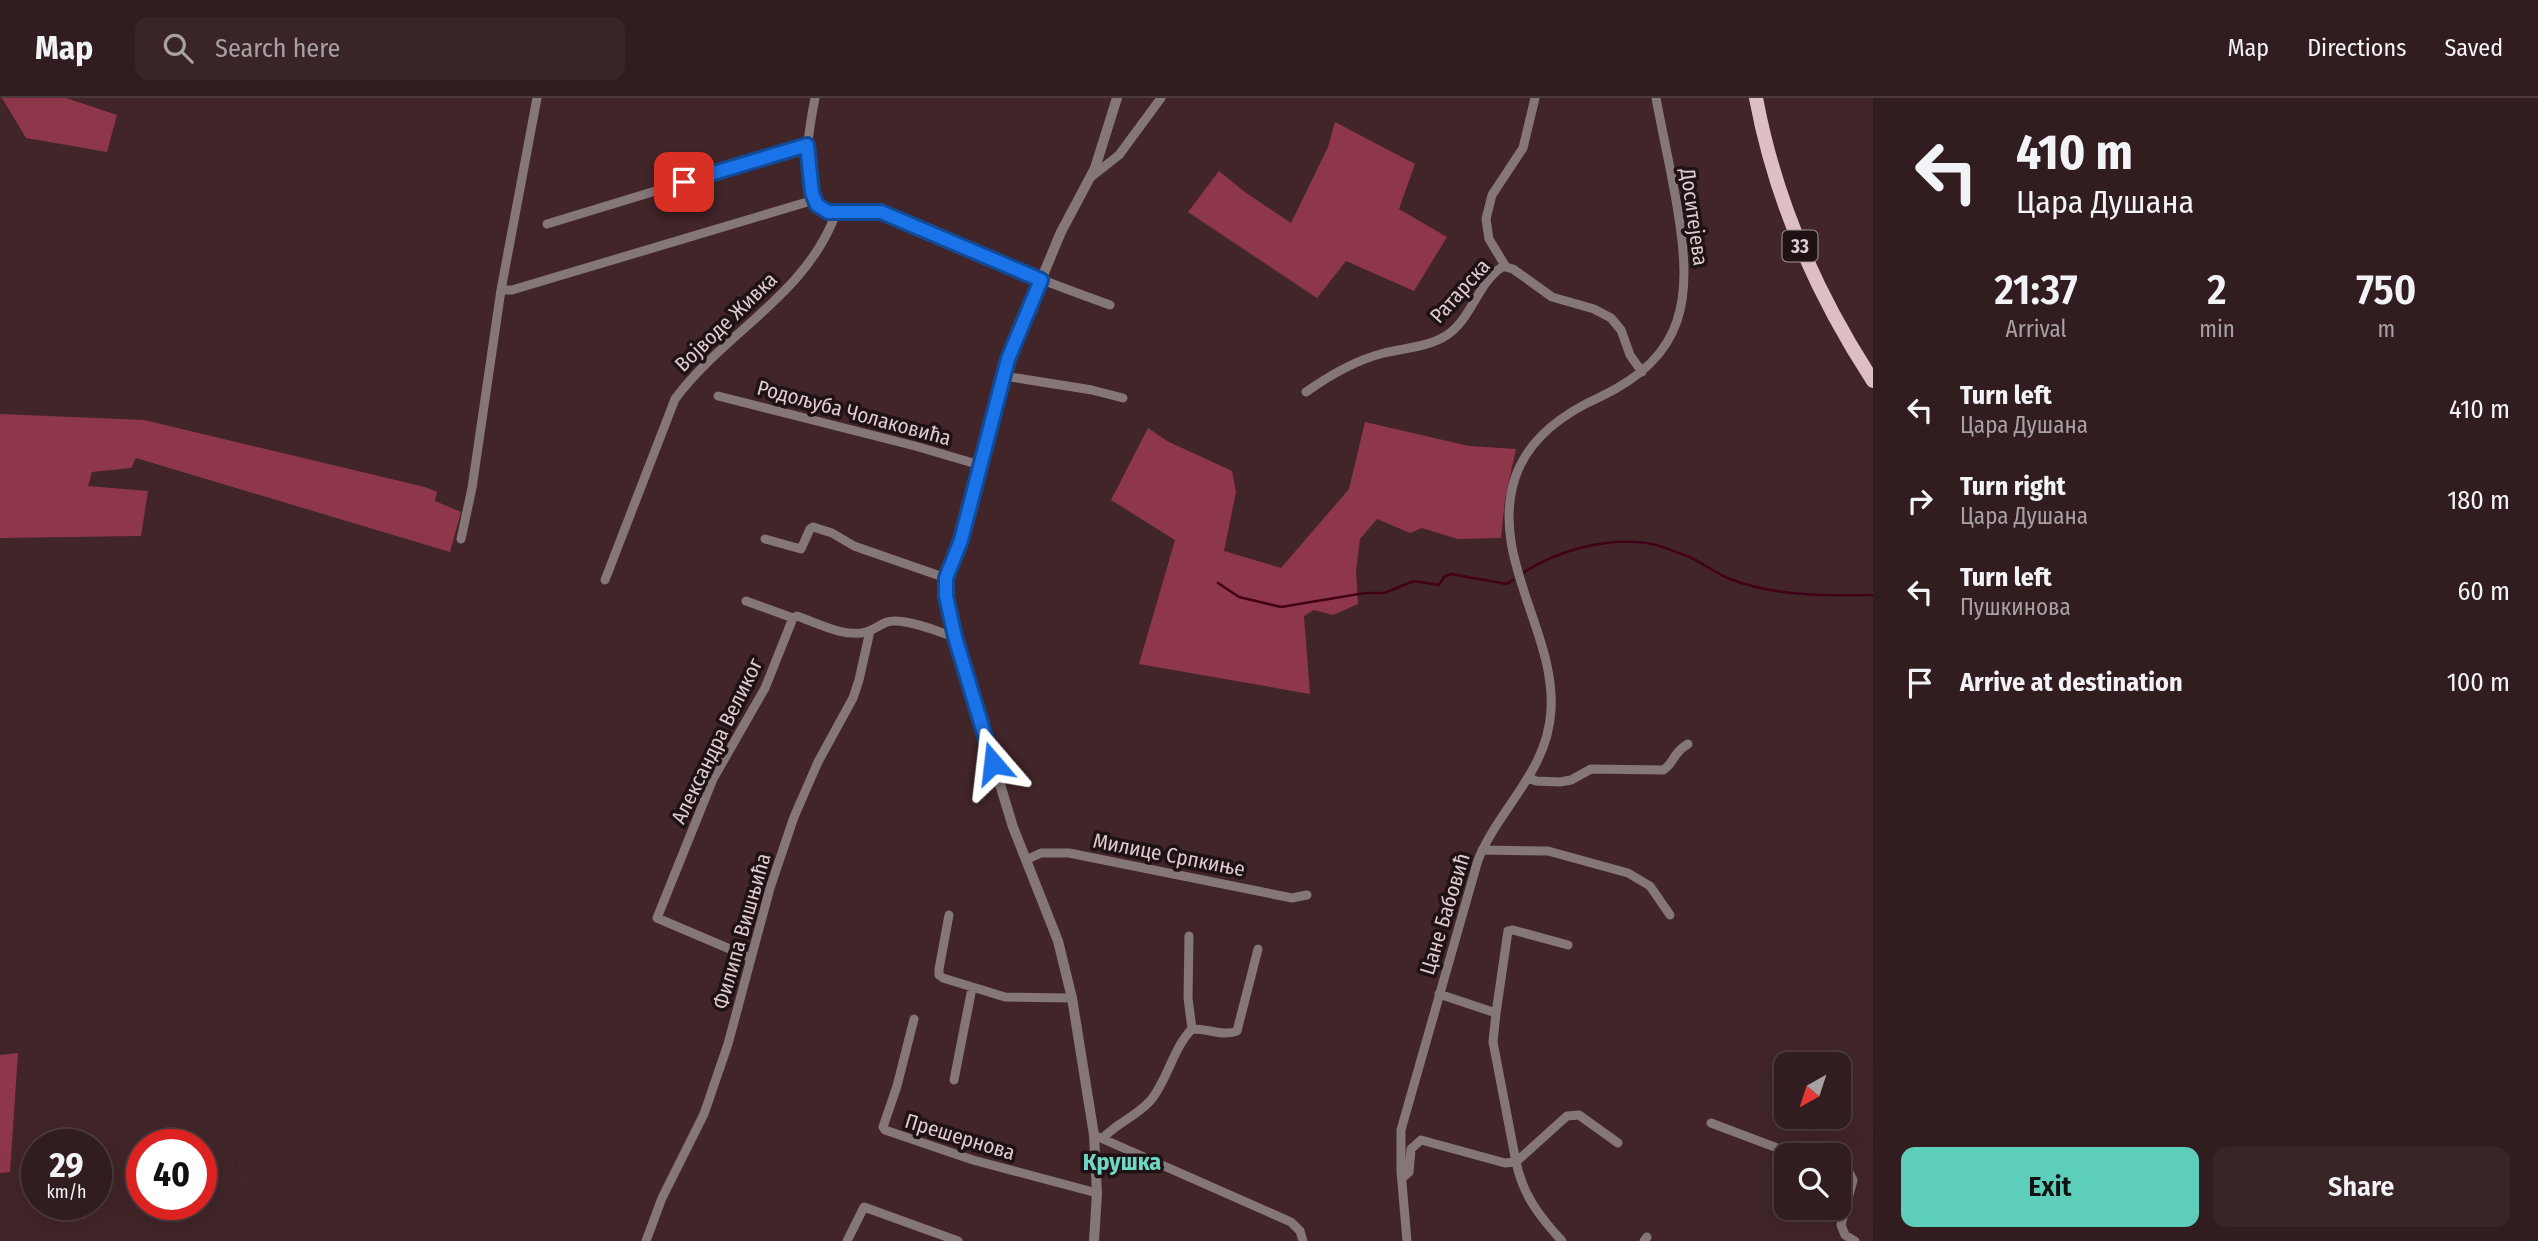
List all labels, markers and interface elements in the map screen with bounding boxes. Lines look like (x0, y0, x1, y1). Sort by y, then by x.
search box (135, 17, 625, 80)
text: Map (35, 28, 93, 68)
icon: search (159, 29, 197, 67)
text: Search here (215, 33, 340, 64)
text: Map (2228, 34, 2269, 62)
text: Directions (2307, 34, 2406, 62)
text: Saved (2444, 34, 2503, 62)
text: 410 m (2016, 123, 2133, 182)
icon: left (1901, 126, 1992, 217)
pin (654, 152, 714, 212)
icon: arrive (665, 163, 703, 201)
street label: Доситејева (1674, 166, 1714, 267)
text: Цара Душана (2016, 183, 2194, 221)
road number: 33 (1783, 230, 1818, 262)
street label: Ратарска (1424, 253, 1496, 329)
text: 21:37 (1995, 265, 2078, 315)
text: 2 (2207, 265, 2227, 315)
text: 750 (2356, 265, 2416, 315)
street label: Војводе Живка (669, 267, 783, 377)
text: Arrival (2006, 315, 2067, 343)
text: min (2199, 315, 2235, 343)
text: m (2378, 315, 2395, 343)
street label: Родољуба Чолаковића (754, 375, 954, 451)
text: Turn left (1960, 380, 2052, 411)
icon: left (1901, 391, 1939, 429)
text: 410 m (2449, 394, 2510, 425)
text: Цара Душана (1960, 411, 2088, 439)
text: Turn right (1960, 471, 2066, 502)
icon: right (1901, 482, 1939, 520)
text: 180 m (2447, 485, 2510, 516)
text: Цара Душана (1960, 502, 2088, 530)
text: Turn left (1960, 562, 2052, 593)
icon: left (1901, 573, 1939, 611)
text: 60 m (2457, 576, 2510, 607)
text: Пушкинова (1960, 593, 2071, 621)
street label: Александра Великог (666, 653, 769, 828)
icon: arrive (1901, 664, 1939, 702)
text: Arrive at destination (1960, 667, 2183, 698)
text: 100 m (2447, 667, 2510, 698)
position arrow (956, 726, 1030, 800)
street label: Милице Српкиње (1091, 828, 1247, 882)
street label: Филипа Вишњића (707, 850, 777, 1012)
street label: Цане Бабовић (1414, 850, 1476, 978)
north arrow (1774, 1052, 1852, 1129)
map controls (1774, 1052, 1851, 1220)
street label: Прешернова (902, 1108, 1018, 1166)
speed limit sign: 40 (126, 1129, 217, 1220)
button: search (1774, 1143, 1851, 1220)
text: 29 (49, 1144, 84, 1186)
button: Exit (1901, 1147, 2199, 1227)
button: Share (2213, 1147, 2510, 1227)
district label: Крушка (1083, 1148, 1161, 1176)
text: km/h (46, 1181, 87, 1203)

